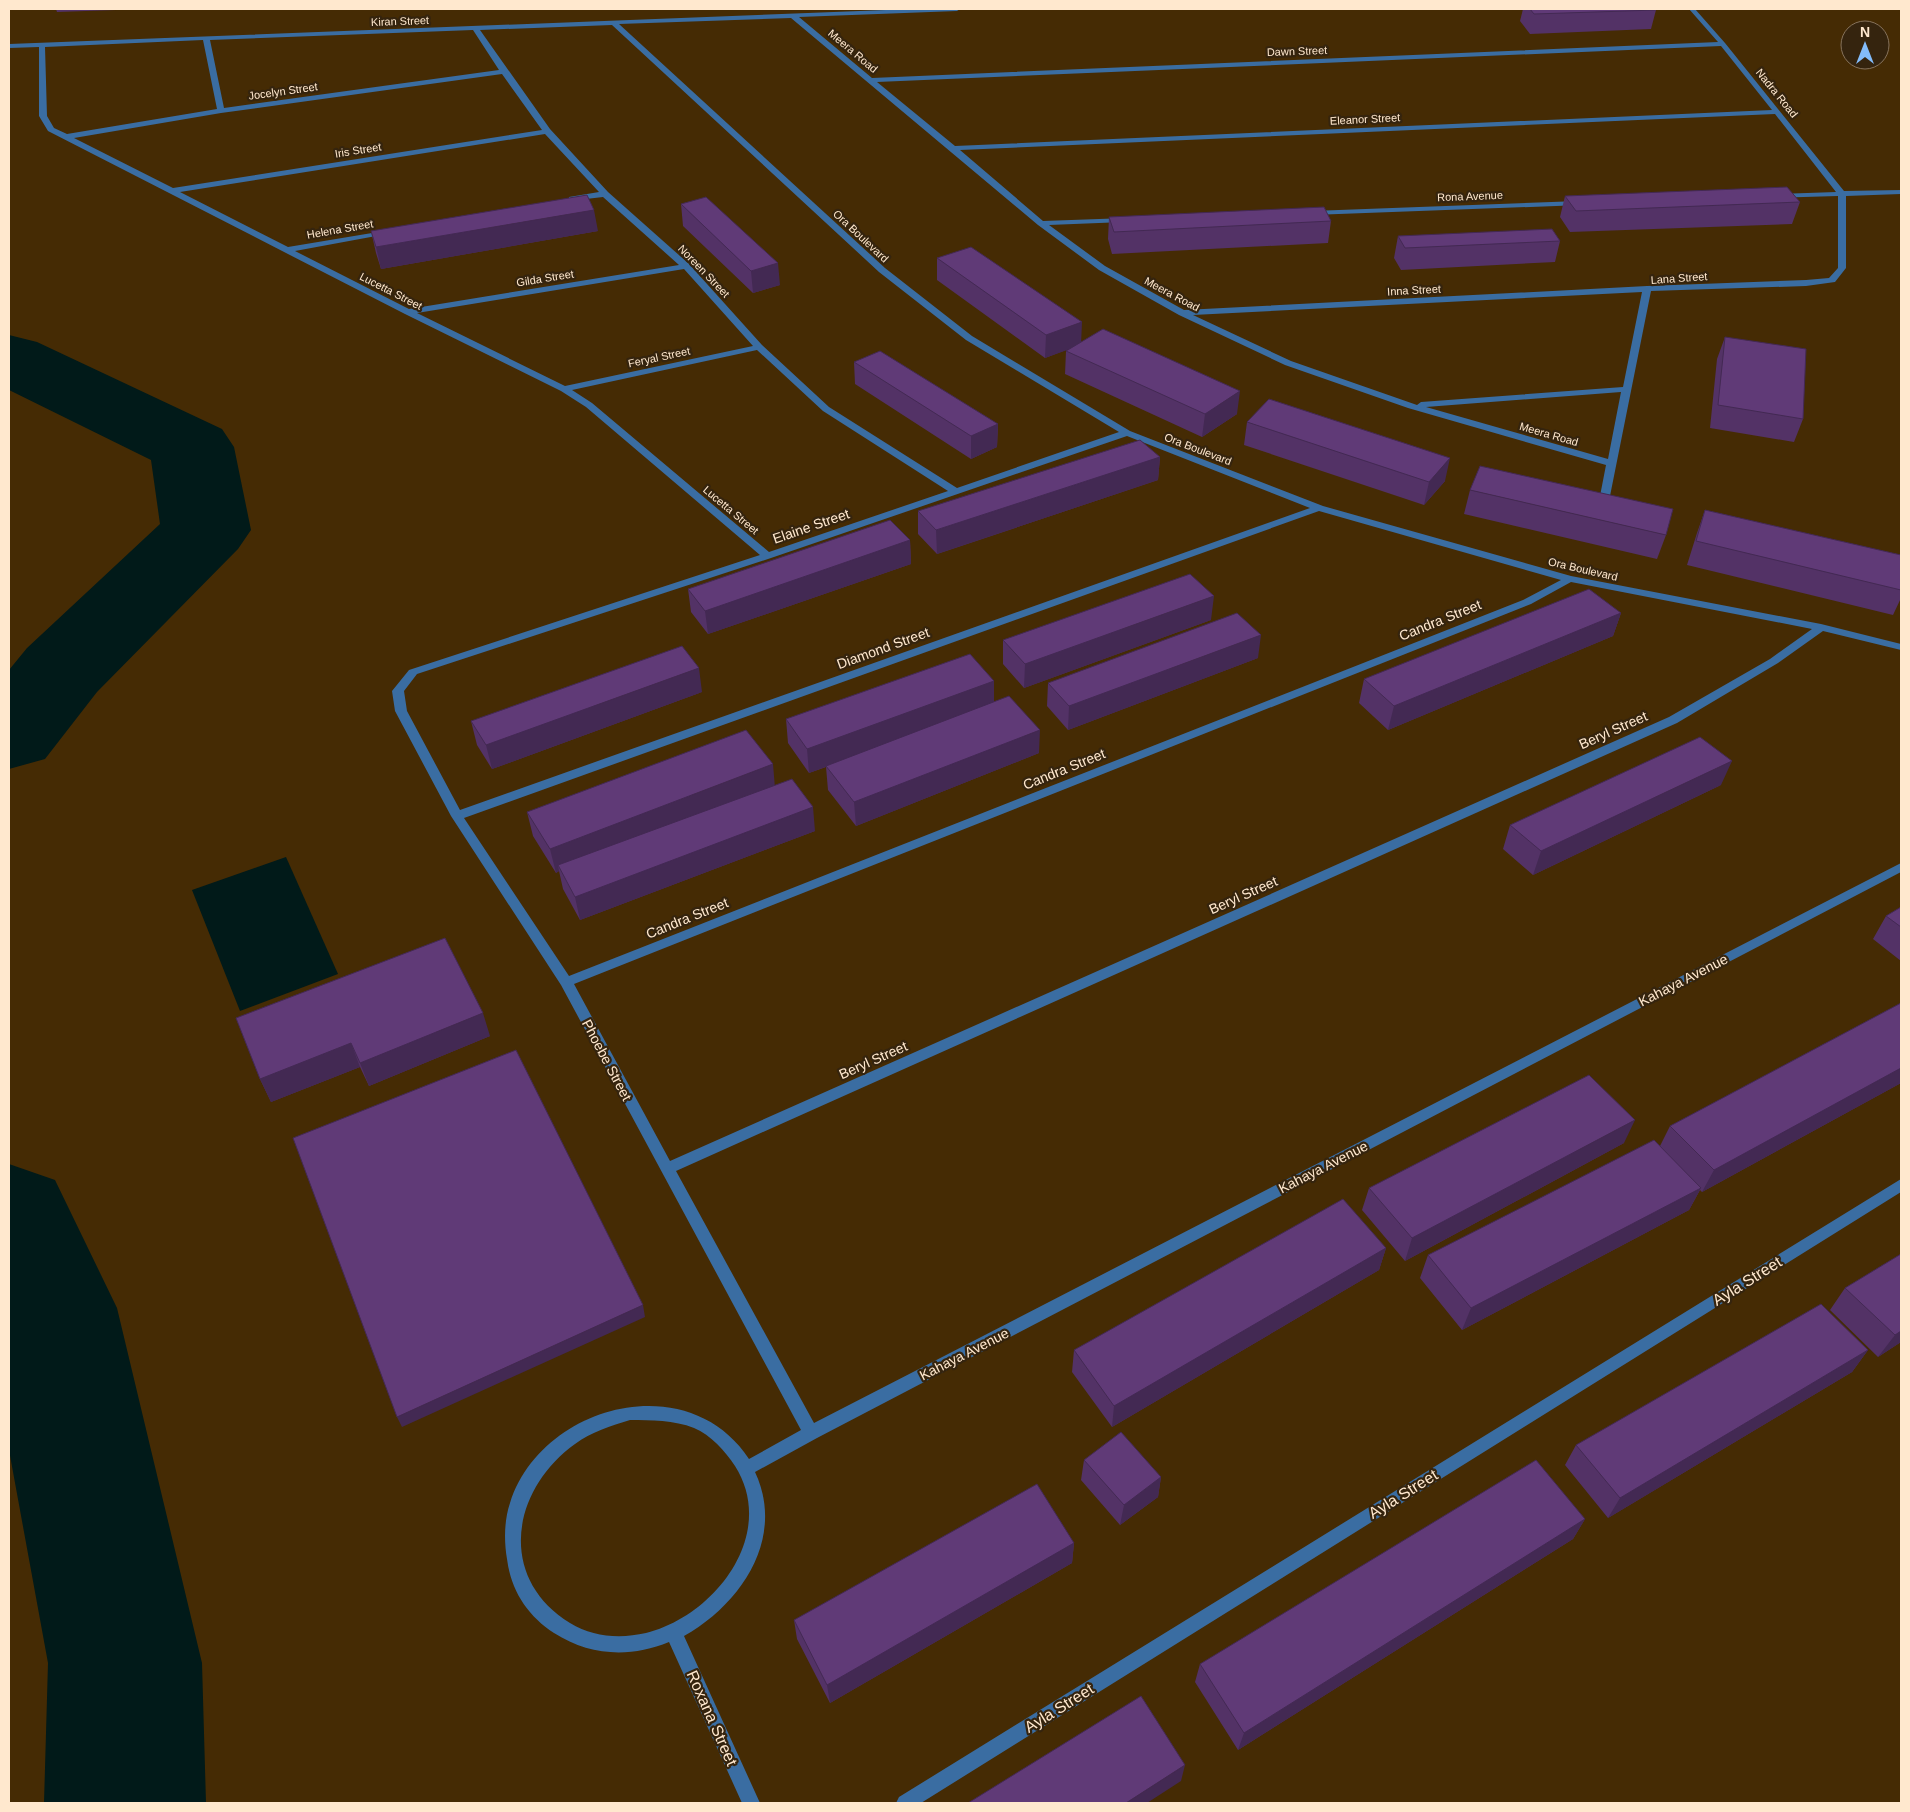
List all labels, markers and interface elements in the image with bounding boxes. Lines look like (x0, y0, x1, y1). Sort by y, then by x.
street label: Kiran Street (371, 14, 429, 28)
north arrow (1840, 20, 1890, 70)
text: N (1860, 24, 1870, 40)
street label: Meera Road (826, 27, 880, 75)
street label: Dawn Street (1267, 44, 1327, 58)
street label: Nadra Road (1754, 66, 1800, 120)
street label: Jocelyn Street (248, 80, 318, 102)
street label: Eleanor Street (1330, 111, 1400, 127)
street label: Iris Street (334, 140, 382, 160)
street label: Rona Avenue (1437, 189, 1503, 203)
street label: Ora Boulevard (831, 207, 891, 265)
street label: Helena Street (306, 217, 374, 241)
street label: Noreen Street (676, 242, 732, 300)
street label: Gilda Street (515, 268, 575, 288)
street label: Lucetta Street (358, 270, 424, 312)
street label: Lana Street (1650, 270, 1708, 286)
street label: Meera Road (1142, 274, 1202, 314)
street label: Inna Street (1387, 283, 1441, 297)
street label: Feryal Street (627, 345, 691, 369)
street label: Meera Road (1518, 420, 1580, 448)
street label: Ora Boulevard (1163, 431, 1233, 467)
street label: Lucetta Street (701, 483, 761, 537)
street label: Elaine Street (770, 505, 852, 547)
street label: Ora Boulevard (1547, 555, 1619, 583)
street label: Candra Street (1397, 596, 1483, 644)
street label: Diamond Street (835, 624, 932, 672)
street label: Beryl Street (1576, 708, 1650, 752)
street label: Candra Street (1021, 745, 1107, 793)
street label: Beryl Street (1206, 873, 1280, 917)
street label: Candra Street (644, 894, 730, 942)
street label: Kahaya Avenue (1636, 951, 1730, 1009)
street label: Phoebe Street (579, 1017, 635, 1103)
street label: Beryl Street (836, 1038, 910, 1082)
street label: Kahaya Avenue (1276, 1138, 1370, 1196)
street label: Ayla Street (1709, 1253, 1785, 1309)
street label: Kahaya Avenue (917, 1325, 1011, 1383)
street label: Ayla Street (1365, 1466, 1441, 1522)
street label: Roxana Street (683, 1668, 741, 1769)
street label: Ayla Street (1021, 1680, 1097, 1736)

